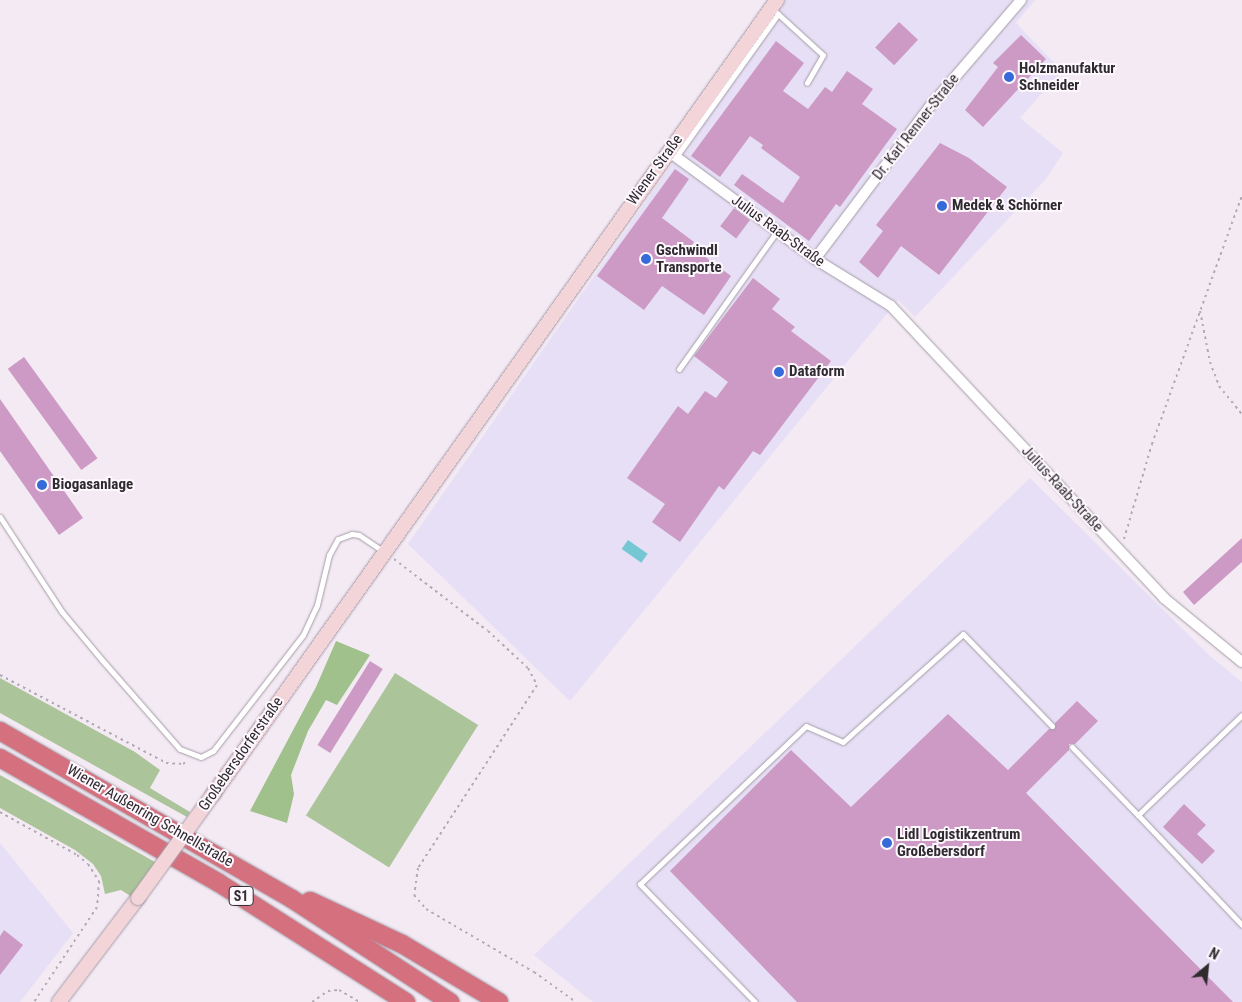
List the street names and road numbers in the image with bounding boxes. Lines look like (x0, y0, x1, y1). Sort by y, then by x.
street label: Dr. Karl Renner-Straße (869, 70, 963, 184)
street label: Wiener Straße (623, 131, 687, 209)
street label: Julius Raab-Straße (728, 191, 828, 271)
street label: Julius-Raab-Straße (1018, 442, 1106, 536)
street label: Großebersdorferstraße (195, 694, 287, 814)
street label: Wiener Außenring Schnellstraße (64, 761, 236, 871)
road number: S1 (228, 884, 254, 908)

